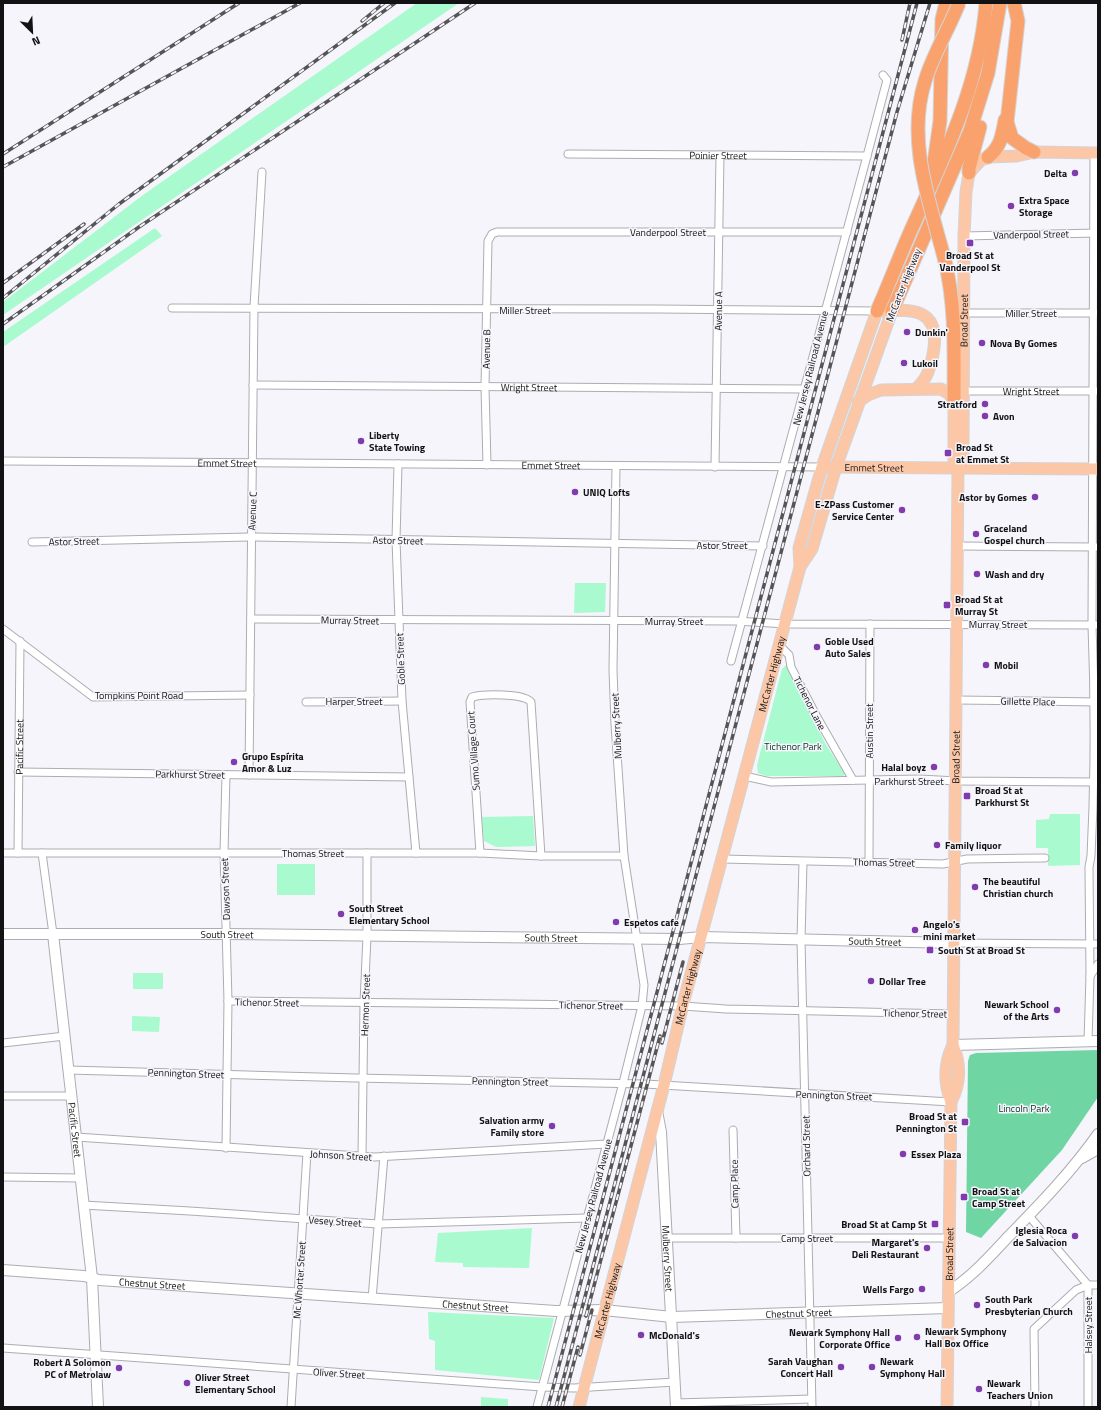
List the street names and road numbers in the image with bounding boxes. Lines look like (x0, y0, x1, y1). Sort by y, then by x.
street label: Poinier Street (689, 148, 747, 163)
street label: Vanderpool Street (630, 225, 706, 240)
street label: Vanderpool Street (993, 226, 1070, 243)
street label: McCarter Highway (882, 246, 925, 324)
street label: Avenue A (711, 291, 726, 331)
street label: Broad Street (957, 293, 972, 347)
street label: Miller Street (499, 303, 551, 318)
street label: Miller Street (1005, 306, 1057, 321)
street label: New Jersey Railroad Avenue (789, 309, 832, 427)
street label: Avenue B (479, 329, 494, 369)
street label: Wright Street (501, 380, 558, 395)
street label: Wright Street (1003, 384, 1060, 399)
street label: Emmet Street (197, 455, 257, 471)
street label: Emmet Street (521, 458, 581, 473)
street label: Emmet Street (845, 460, 904, 476)
street label: Avenue C (244, 491, 261, 531)
street label: Astor Street (372, 533, 424, 548)
street label: Astor Street (48, 534, 100, 549)
street label: Astor Street (697, 538, 748, 553)
street label: Murray Street (321, 612, 380, 629)
street label: Murray Street (645, 614, 704, 629)
street label: Murray Street (969, 617, 1028, 632)
street label: Goble Street (392, 632, 409, 685)
street label: McCarter Highway (755, 634, 789, 713)
street label: Tichenor Lane (790, 674, 830, 733)
street label: Tompkins Point Road (95, 688, 183, 703)
street label: Mulberry Street (607, 692, 626, 759)
street label: Harper Street (326, 694, 383, 709)
street label: Gillette Place (1000, 694, 1056, 709)
street label: Austin Street (862, 703, 877, 758)
street label: Sumo Village Court (463, 710, 484, 791)
street label: Pacific Street (12, 719, 27, 775)
street label: Broad Street (948, 730, 964, 784)
street label: Parkhurst Street (155, 766, 225, 783)
street label: Parkhurst Street (874, 774, 944, 789)
street label: Thomas Street (282, 846, 344, 861)
street label: Thomas Street (853, 854, 916, 871)
street label: Dawson Street (217, 857, 234, 920)
street label: South Street (201, 927, 254, 942)
street label: South Street (524, 930, 578, 946)
street label: South Street (848, 933, 902, 950)
street label: McCarter Highway (671, 947, 705, 1026)
street label: Hermon Street (357, 973, 374, 1036)
street label: Tichenor Street (235, 994, 300, 1011)
street label: Tichenor Street (559, 997, 624, 1014)
street label: Tichenor Street (883, 1005, 948, 1022)
street label: Pennington Street (147, 1065, 225, 1082)
street label: Pennington Street (472, 1073, 549, 1090)
street label: Pennington Street (795, 1087, 873, 1104)
street label: Pacific Street (64, 1101, 85, 1159)
street label: Orchard Street (798, 1115, 815, 1177)
street label: New Jersey Railroad Avenue (571, 1137, 616, 1255)
street label: Johnson Street (310, 1146, 373, 1165)
street label: Camp Place (727, 1159, 742, 1209)
street label: Vesey Street (308, 1212, 362, 1231)
street label: Mulberry Street (658, 1225, 677, 1292)
street label: Broad Street (942, 1227, 957, 1281)
street label: Camp Street (781, 1231, 834, 1246)
street label: Mc Whorter Street (289, 1240, 310, 1319)
street label: McCarter Highway (590, 1261, 625, 1340)
street label: Chestnut Street (119, 1274, 186, 1294)
street label: Chestnut Street (442, 1296, 509, 1316)
street label: Halsey Street (1081, 1296, 1096, 1353)
street label: Chestnut Street (765, 1305, 833, 1322)
street label: Oliver Street (312, 1364, 366, 1383)

